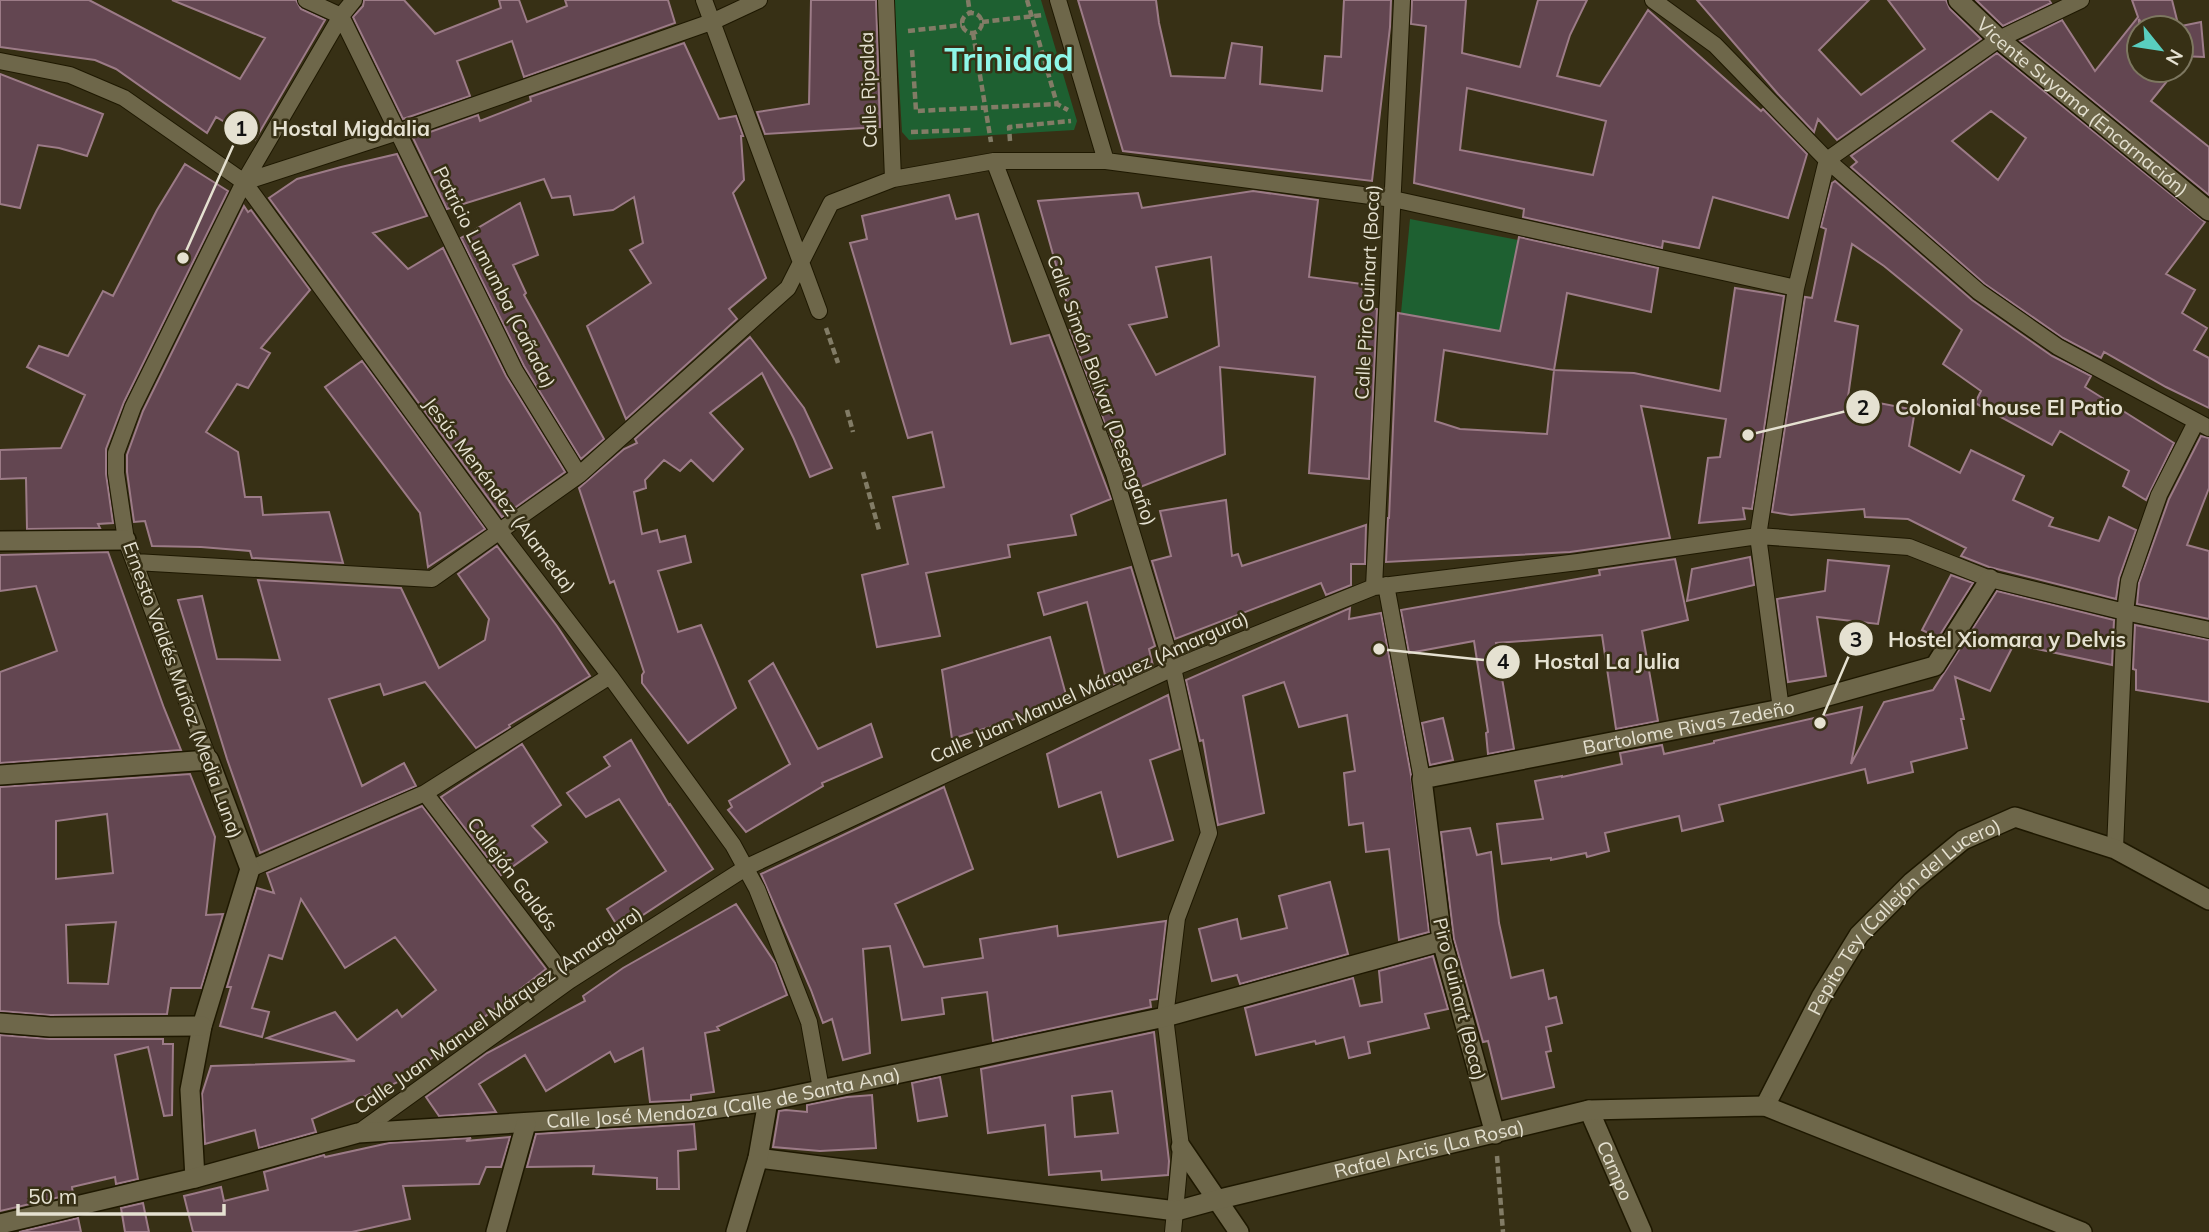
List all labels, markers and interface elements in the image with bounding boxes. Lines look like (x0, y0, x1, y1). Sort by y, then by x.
street label: Vicente Suyama (Encarnación) (1971, 12, 2193, 201)
north arrow (2125, 14, 2195, 84)
street label: Calle Ripalda (854, 32, 882, 148)
district label: Trinidad (944, 38, 1074, 79)
text: N (2161, 45, 2189, 70)
callout: Hostal Migdalia (223, 107, 444, 149)
text: 1 (235, 115, 247, 141)
text: Hostal Migdalia (272, 115, 430, 141)
street label: Patricio Lumumba (Cañada) (429, 162, 561, 392)
street label: Calle Piro Guinart (Boca) (1349, 184, 1385, 400)
street label: Calle Simón Bolívar (Desengaño) (1042, 251, 1162, 529)
callout: Colonial house El Patio (1846, 386, 2137, 428)
street label: Jesús Menéndez (Alameda) (419, 392, 581, 598)
text: 2 (1857, 394, 1869, 420)
text: Colonial house El Patio (1895, 394, 2123, 420)
street label: Ernesto Valdés Muñoz (Media Luna) (118, 538, 248, 842)
street label: Calle Juan Manuel Márquez (Amargura) (926, 606, 1252, 768)
callout: Hostel Xiomara y Delvis (1839, 618, 2140, 660)
text: 3 (1850, 626, 1862, 652)
text: Hostel Xiomara y Delvis (1888, 626, 2126, 652)
callout: Hostal La Julia (1485, 641, 1694, 683)
text: 4 (1497, 648, 1510, 674)
text: Hostal La Julia (1534, 648, 1680, 674)
street label: Bartolome Rivas Zedeño (1581, 694, 1797, 759)
street label: Callejón Galdós (462, 812, 564, 936)
street label: Pepito Tey (Callejón del Lucero) (1802, 813, 2004, 1019)
street label: Calle Juan Manuel Márquez (Amargura) (349, 901, 647, 1119)
street label: Piro Guinart (Boca) (1428, 915, 1492, 1083)
street label: Calle José Mendoza (Calle de Santa Ana) (546, 1061, 902, 1133)
street label: Rafael Arcis (La Rosa) (1332, 1114, 1526, 1183)
street label: Campo (1592, 1137, 1639, 1204)
scale bar (18, 1172, 224, 1216)
text: 50 m (28, 1183, 77, 1209)

